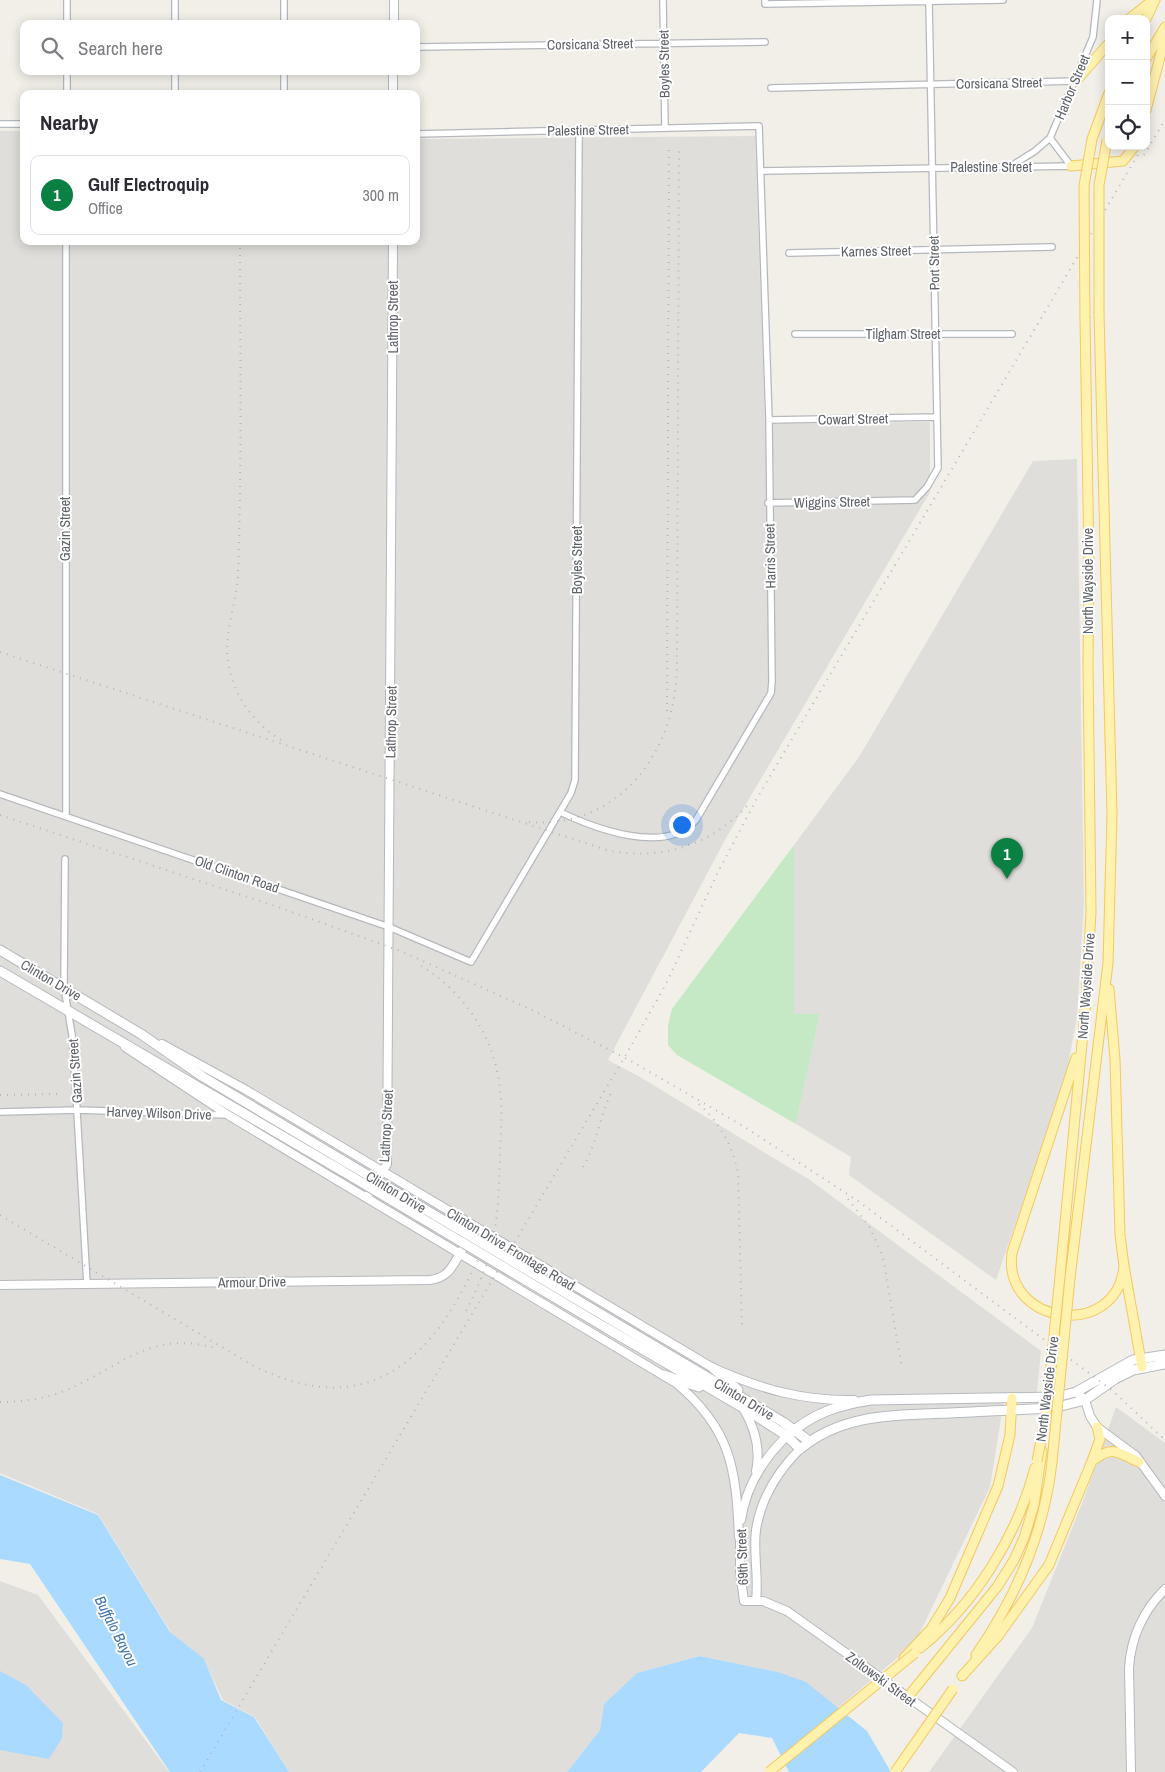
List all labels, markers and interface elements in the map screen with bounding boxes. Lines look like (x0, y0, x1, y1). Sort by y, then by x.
map controls (1105, 15, 1150, 150)
button: + (1105, 15, 1150, 60)
search box (20, 20, 420, 75)
street label: Boyles Street (654, 30, 674, 98)
icon: search (38, 34, 66, 62)
street label: Corsicana Street (547, 34, 633, 54)
text: Search here (78, 35, 163, 61)
street label: Harbor Street (1050, 52, 1094, 122)
button: − (1105, 60, 1150, 105)
street label: Corsicana Street (956, 73, 1042, 93)
button: locate (1105, 105, 1150, 150)
text: Nearby (40, 108, 98, 137)
street label: Palestine Street (547, 120, 629, 140)
street label: Palestine Street (950, 158, 1032, 176)
text: Gulf Electroquip (88, 171, 209, 197)
text: 1 (53, 184, 61, 206)
text: 300 m (363, 184, 399, 206)
text: Office (88, 197, 123, 219)
street label: Port Street (925, 235, 943, 291)
street label: Karnes Street (841, 241, 911, 261)
street label: Lathrop Street (384, 281, 402, 353)
street label: Tilgham Street (865, 325, 941, 343)
street label: Cowart Street (818, 409, 888, 429)
street label: Wiggins Street (794, 492, 870, 512)
street label: Gazin Street (56, 497, 74, 561)
street label: Harris Street (760, 523, 780, 589)
street label: Boyles Street (568, 526, 586, 594)
street label: North Wayside Drive (1079, 528, 1097, 634)
street label: Lathrop Street (381, 685, 401, 759)
your location (669, 812, 695, 838)
pin: 1 (991, 838, 1023, 879)
street label: Old Clinton Road (192, 851, 282, 897)
street label: North Wayside Drive (1073, 932, 1099, 1040)
street label: Clinton Drive (17, 955, 85, 1005)
street label: Gazin Street (64, 1038, 86, 1104)
street label: Lathrop Street (375, 1089, 397, 1163)
street label: Harvey Wilson Drive (106, 1102, 212, 1124)
street label: Clinton Drive (363, 1167, 429, 1217)
street label: Clinton Drive Frontage Road (443, 1203, 579, 1295)
street label: Armour Drive (217, 1272, 286, 1292)
street label: North Wayside Drive (1032, 1335, 1062, 1443)
street label: Clinton Drive (711, 1374, 777, 1424)
street label: 69th Street (732, 1529, 752, 1585)
water label: Buffalo Bayou (90, 1592, 143, 1670)
street label: Zoltowski Street (842, 1648, 920, 1710)

